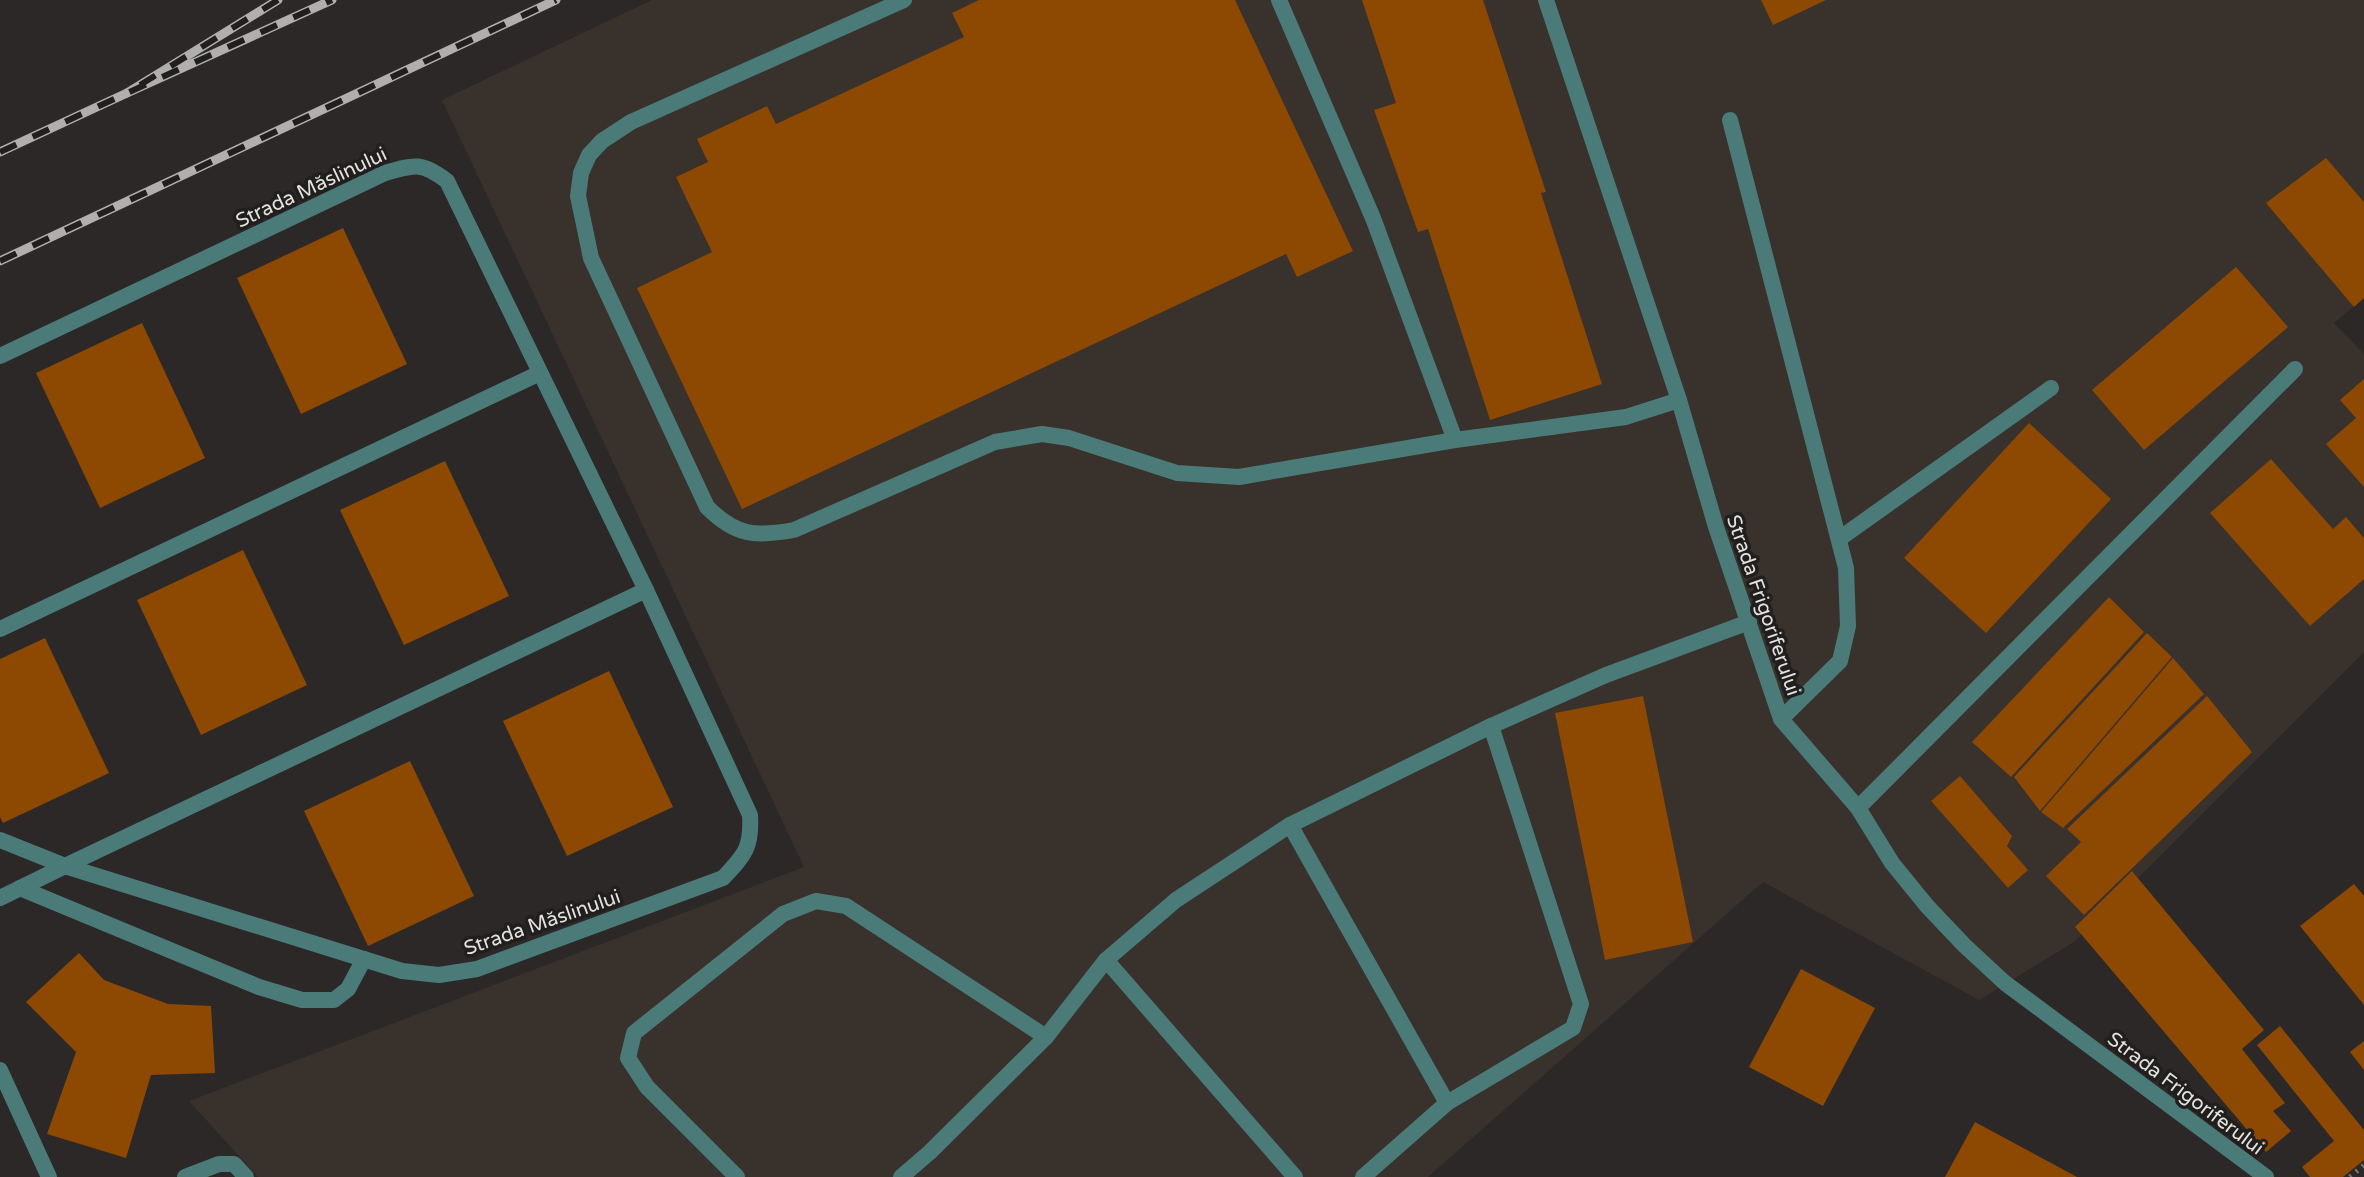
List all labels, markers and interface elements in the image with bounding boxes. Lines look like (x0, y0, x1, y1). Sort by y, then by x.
street label: Strada Măslinului (232, 142, 391, 233)
street label: Strada Frigoriferului (1721, 512, 1805, 699)
street label: Strada Măslinului (461, 885, 624, 961)
street label: Strada Frigoriferului (2102, 1027, 2268, 1160)

